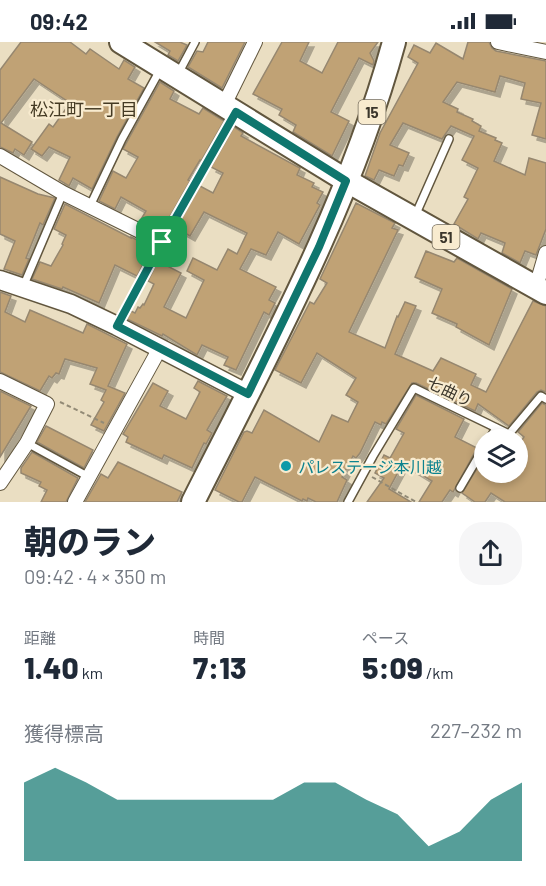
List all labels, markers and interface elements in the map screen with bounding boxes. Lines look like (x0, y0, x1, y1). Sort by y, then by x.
text: 09:42 (30, 8, 88, 34)
district label: 松江町一丁目 (30, 98, 138, 120)
road number: 15 (358, 100, 386, 124)
pin (136, 216, 187, 267)
icon: arrive (145, 225, 178, 258)
road number: 51 (432, 225, 460, 249)
street label: 七曲り (424, 372, 476, 410)
map controls (474, 429, 528, 483)
button: layers (474, 429, 528, 483)
place label: パレステージ本川越 (298, 457, 442, 476)
marker: パレステージ本川越 (279, 459, 293, 473)
text: 朝のラン (24, 521, 156, 561)
button: share (459, 522, 522, 585)
text: 09:42 · 4 × 350 m (24, 564, 166, 588)
text: 距離 (24, 628, 56, 647)
text: 時間 (193, 628, 225, 647)
text: ペース (362, 628, 409, 647)
text: 1.40 (24, 649, 79, 685)
text: 7:13 (193, 649, 246, 685)
text: 5:09 (362, 649, 423, 685)
text: km (79, 663, 103, 682)
text: /km (423, 663, 454, 682)
text: 227–232 m (430, 718, 522, 742)
text: 獲得標高 (24, 721, 104, 745)

